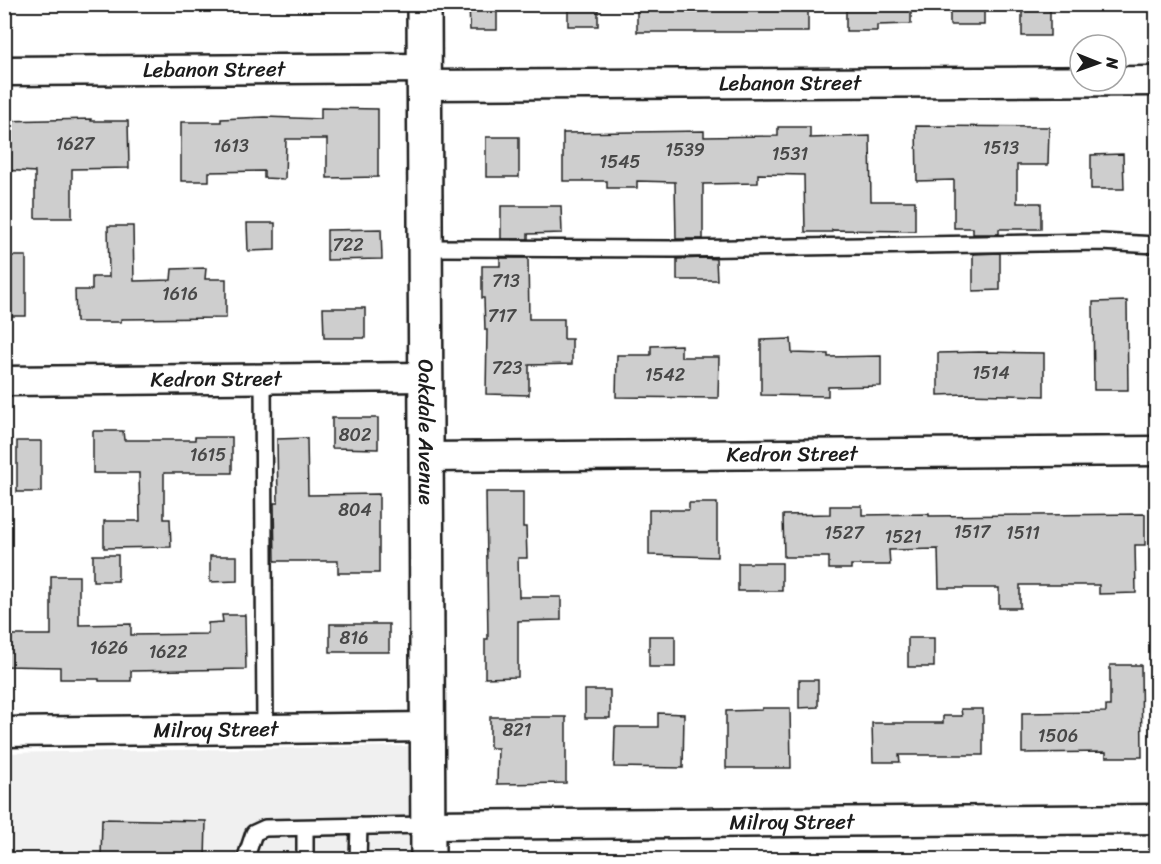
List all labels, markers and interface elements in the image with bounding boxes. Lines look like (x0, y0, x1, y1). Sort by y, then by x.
north arrow (1068, 33, 1128, 93)
street label: Lebanon Street (143, 50, 287, 89)
text: N (1098, 56, 1127, 70)
street label: Lebanon Street (719, 64, 863, 102)
house number: 1627 (56, 128, 96, 160)
house number: 1613 (213, 130, 249, 162)
house number: 1513 (983, 132, 1019, 164)
house number: 1539 (665, 134, 705, 166)
house number: 1531 (772, 138, 808, 170)
house number: 1545 (600, 146, 640, 178)
house number: 722 (332, 229, 364, 261)
house number: 713 (492, 265, 520, 297)
house number: 1616 (162, 278, 198, 310)
house number: 717 (488, 300, 518, 332)
house number: 723 (492, 352, 522, 384)
house number: 1514 (972, 357, 1010, 389)
street label: Kedron Street (150, 359, 283, 399)
street label: Oakdale Avenue (407, 359, 445, 505)
house number: 1542 (645, 359, 685, 391)
house number: 802 (339, 419, 371, 451)
street label: Kedron Street (726, 434, 859, 474)
house number: 1615 (190, 439, 226, 471)
house number: 804 (338, 494, 372, 526)
house number: 1517 (954, 516, 992, 548)
house number: 1527 (824, 517, 865, 549)
house number: 1511 (1006, 517, 1040, 549)
house number: 1521 (885, 521, 922, 553)
house number: 816 (340, 622, 368, 654)
house number: 1626 (90, 632, 128, 664)
house number: 1622 (149, 636, 187, 668)
street label: Milroy Street (153, 710, 280, 749)
house number: 821 (503, 714, 532, 746)
house number: 1506 (1038, 720, 1078, 752)
street label: Milroy Street (729, 802, 856, 842)

